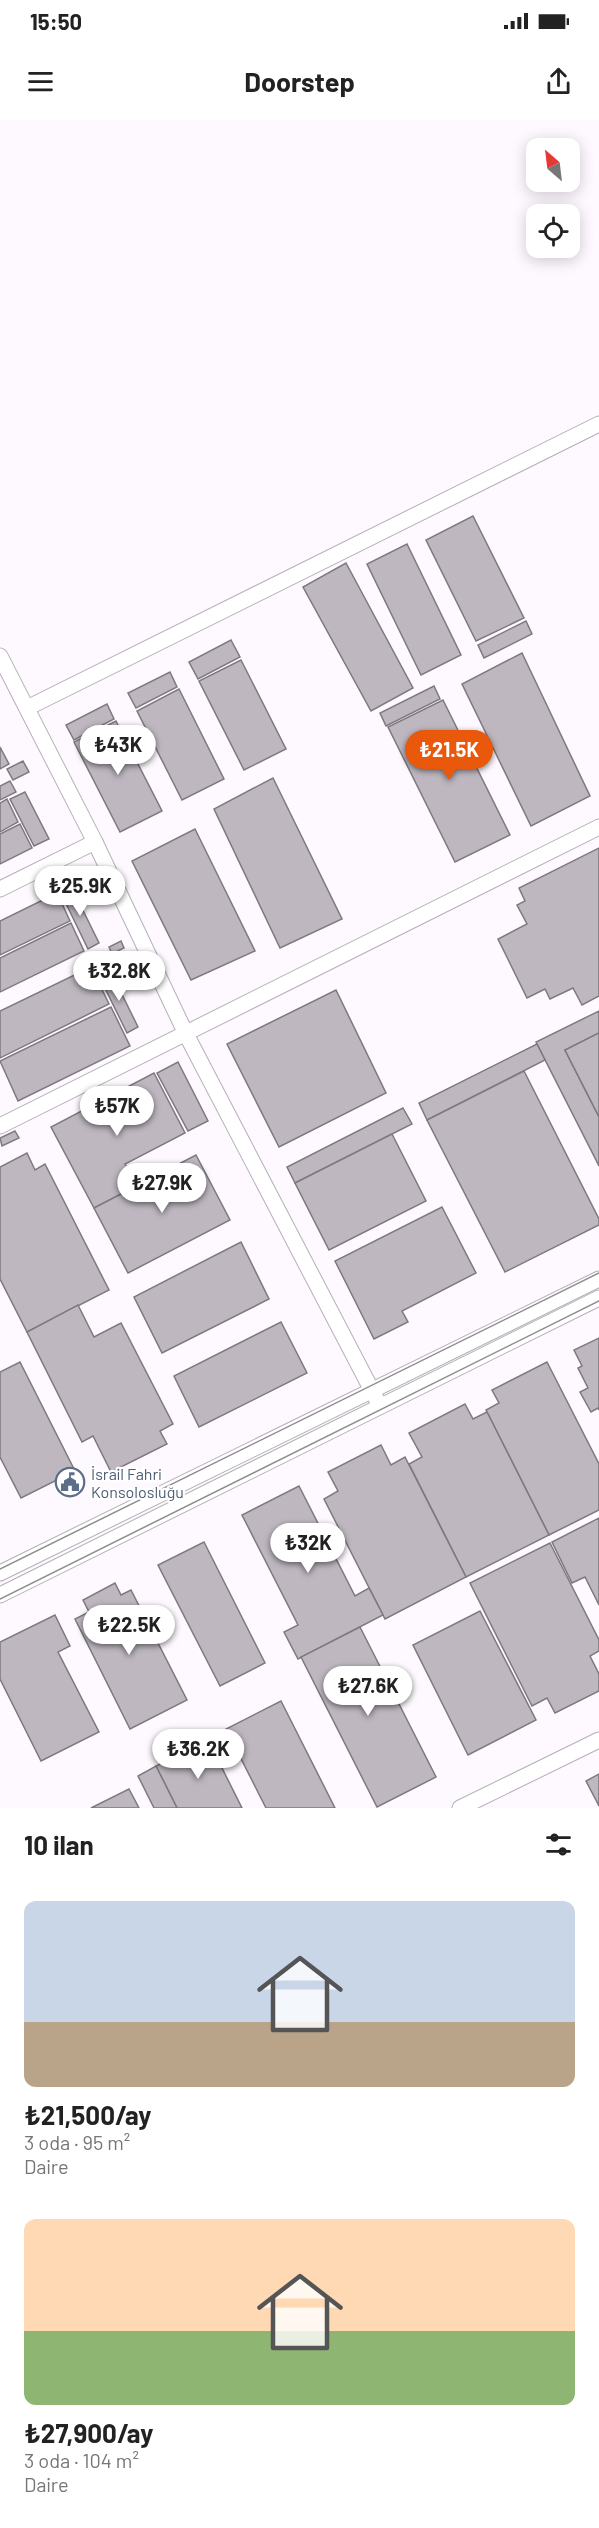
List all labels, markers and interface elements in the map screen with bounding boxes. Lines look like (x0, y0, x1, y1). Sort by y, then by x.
text: 15:50 (30, 8, 82, 34)
icon: menu (24, 65, 57, 98)
text: Doorstep (244, 65, 355, 97)
icon: share (542, 65, 575, 98)
north arrow (526, 138, 580, 192)
map controls (526, 138, 580, 258)
button: locate (526, 204, 580, 258)
pin: ₺43K (82, 725, 154, 776)
pin: ₺21.5K (400, 730, 498, 781)
text: ₺43K (94, 732, 142, 756)
text: ₺21.5K (419, 737, 479, 761)
pin: ₺25.9K (31, 866, 129, 917)
text: ₺25.9K (48, 873, 112, 897)
pin: ₺32.8K (70, 951, 168, 1002)
text: ₺32.8K (87, 958, 151, 982)
pin: ₺57K (81, 1086, 153, 1137)
text: ₺57K (94, 1093, 140, 1117)
pin: ₺27.9K (113, 1163, 211, 1214)
text: ₺27.9K (131, 1170, 193, 1194)
place label: İsrail Fahri Konsolosluğu (91, 1464, 184, 1501)
public building icon: İsrail Fahri Konsolosluğu (54, 1466, 86, 1498)
pin: ₺32K (272, 1523, 344, 1574)
text: ₺32K (284, 1530, 332, 1554)
pin: ₺22.5K (80, 1605, 178, 1656)
text: ₺22.5K (97, 1612, 161, 1636)
pin: ₺27.6K (319, 1666, 417, 1717)
text: ₺27.6K (337, 1673, 399, 1697)
pin: ₺36.2K (149, 1729, 247, 1780)
text: ₺36.2K (166, 1736, 230, 1760)
icon: filters (542, 1828, 575, 1861)
text: 10 ilan (24, 1829, 94, 1860)
icon: home (246, 1940, 354, 2048)
text: ₺21,500/ay (24, 2099, 151, 2130)
text: 3 oda · 95 m² (24, 2130, 130, 2154)
text: Daire (24, 2154, 69, 2178)
icon: home (246, 2258, 354, 2366)
text: ₺27,900/ay (24, 2417, 153, 2448)
text: 3 oda · 104 m² (24, 2448, 139, 2472)
text: Daire (24, 2472, 69, 2496)

